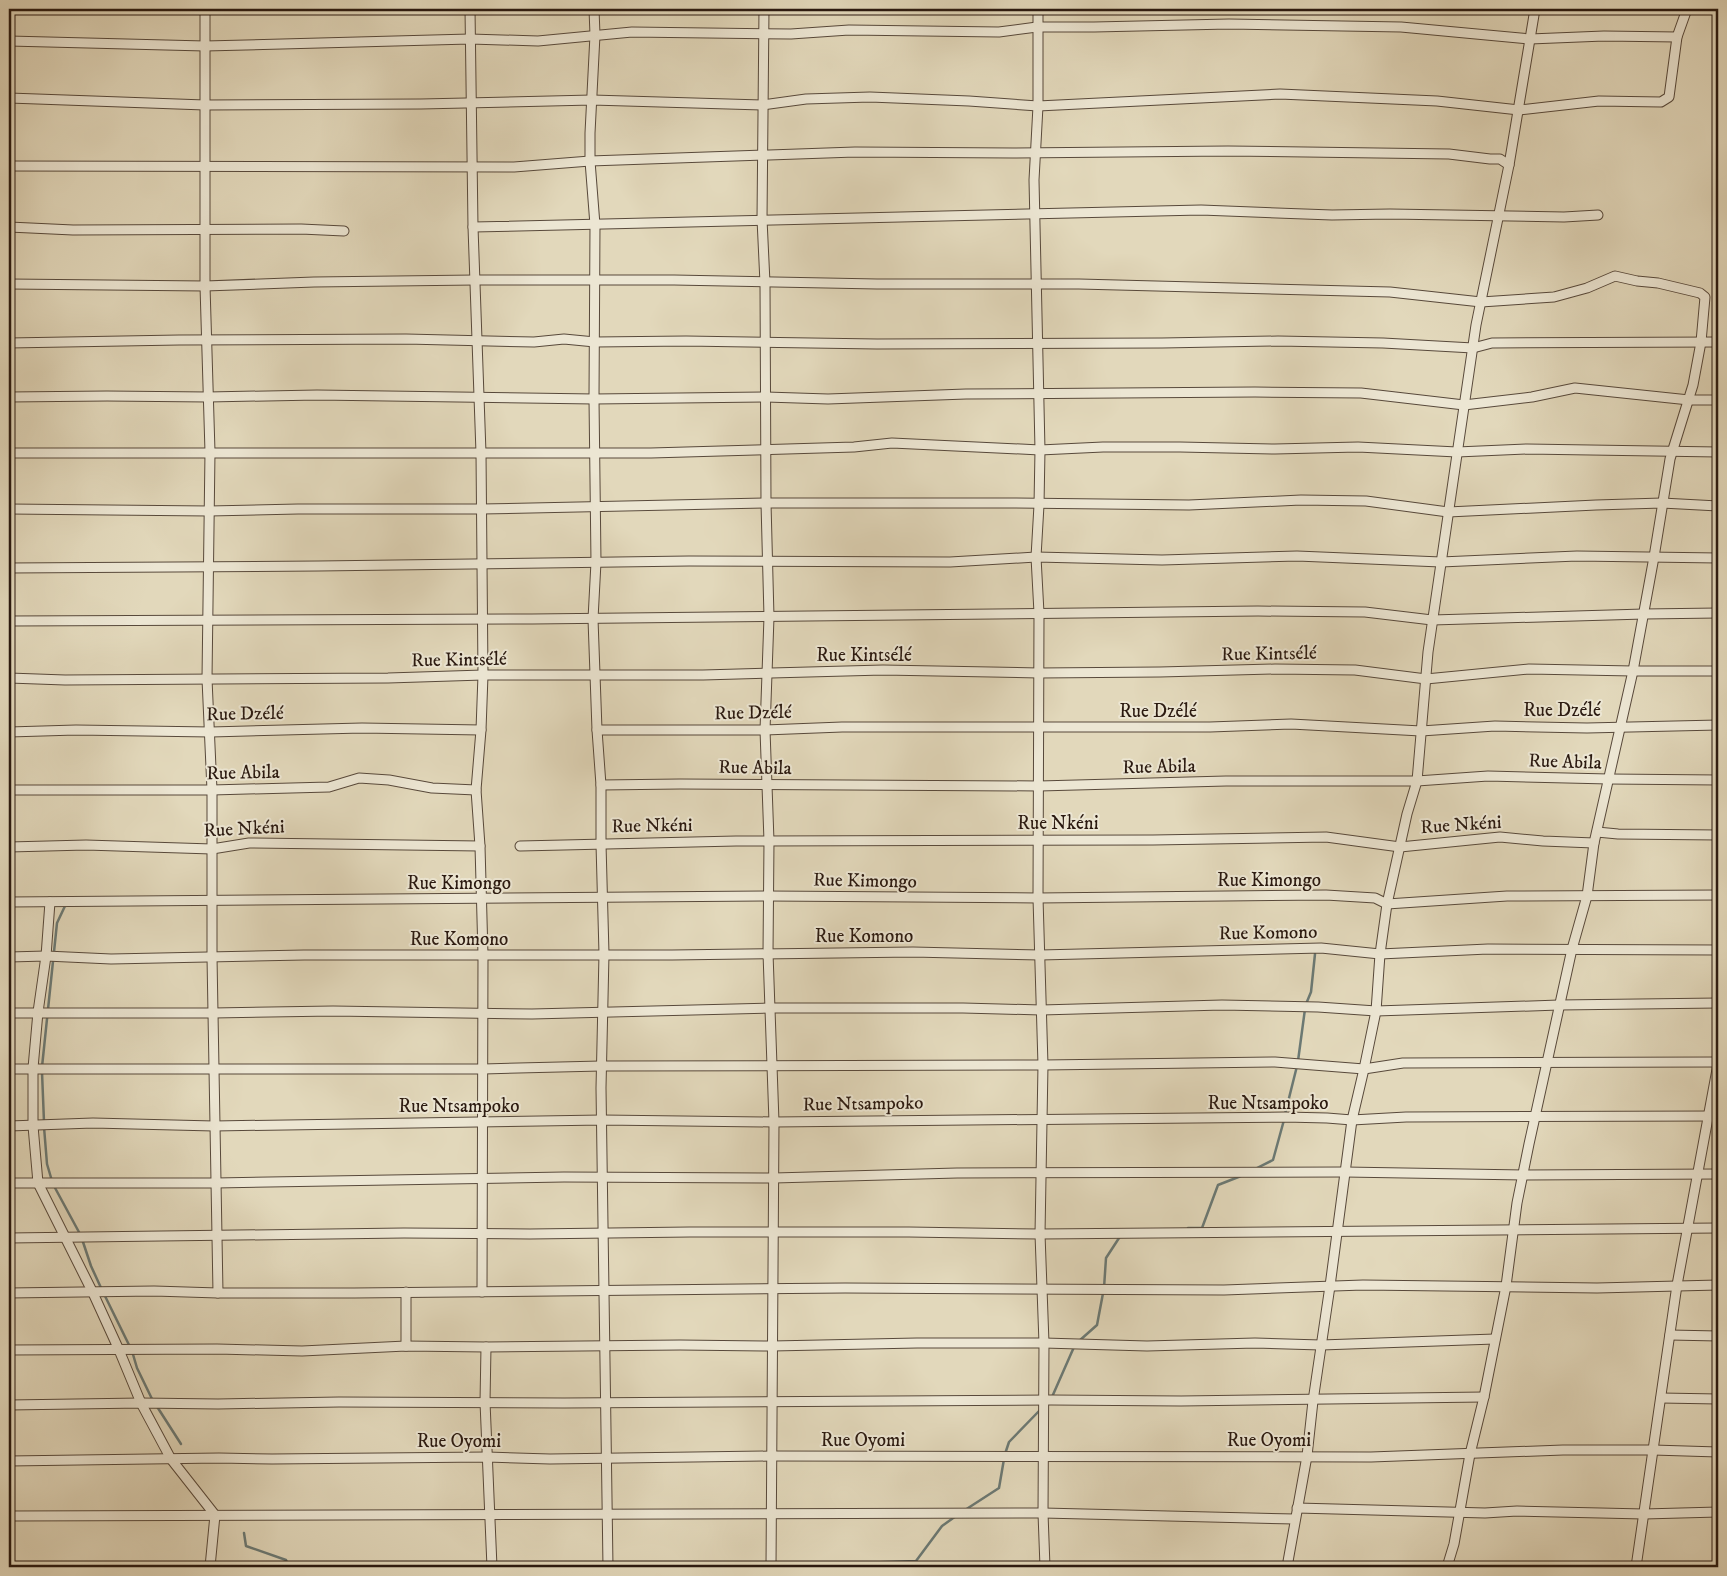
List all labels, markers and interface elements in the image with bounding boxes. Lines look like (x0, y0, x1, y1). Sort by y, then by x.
street label: Rue Kintsélé (1221, 642, 1317, 666)
street label: Rue Kintsélé (816, 644, 912, 667)
street label: Rue Kintsélé (411, 648, 507, 672)
street label: Rue Dzélé (1523, 699, 1601, 722)
street label: Rue Dzélé (1119, 700, 1197, 723)
street label: Rue Dzélé (714, 701, 792, 725)
street label: Rue Dzélé (206, 702, 284, 726)
street label: Rue Abila (1528, 749, 1602, 775)
street label: Rue Abila (1122, 755, 1196, 779)
street label: Rue Abila (718, 756, 792, 780)
street label: Rue Abila (206, 761, 280, 785)
street label: Rue Nkéni (1420, 811, 1502, 839)
street label: Rue Nkéni (1017, 812, 1099, 835)
street label: Rue Nkéni (611, 814, 693, 838)
street label: Rue Nkéni (203, 815, 285, 843)
street label: Rue Kimongo (813, 869, 917, 893)
street label: Rue Kimongo (1217, 869, 1321, 892)
street label: Rue Kimongo (407, 872, 511, 895)
street label: Rue Komono (1218, 921, 1318, 945)
street label: Rue Komono (815, 925, 913, 948)
street label: Rue Komono (410, 928, 508, 951)
street label: Rue Ntsampoko (802, 1091, 924, 1117)
street label: Rue Ntsampoko (1208, 1092, 1328, 1115)
street label: Rue Ntsampoko (399, 1095, 519, 1118)
street label: Rue Oyomi (821, 1429, 905, 1452)
street label: Rue Oyomi (1227, 1429, 1311, 1452)
street label: Rue Oyomi (417, 1430, 501, 1453)

